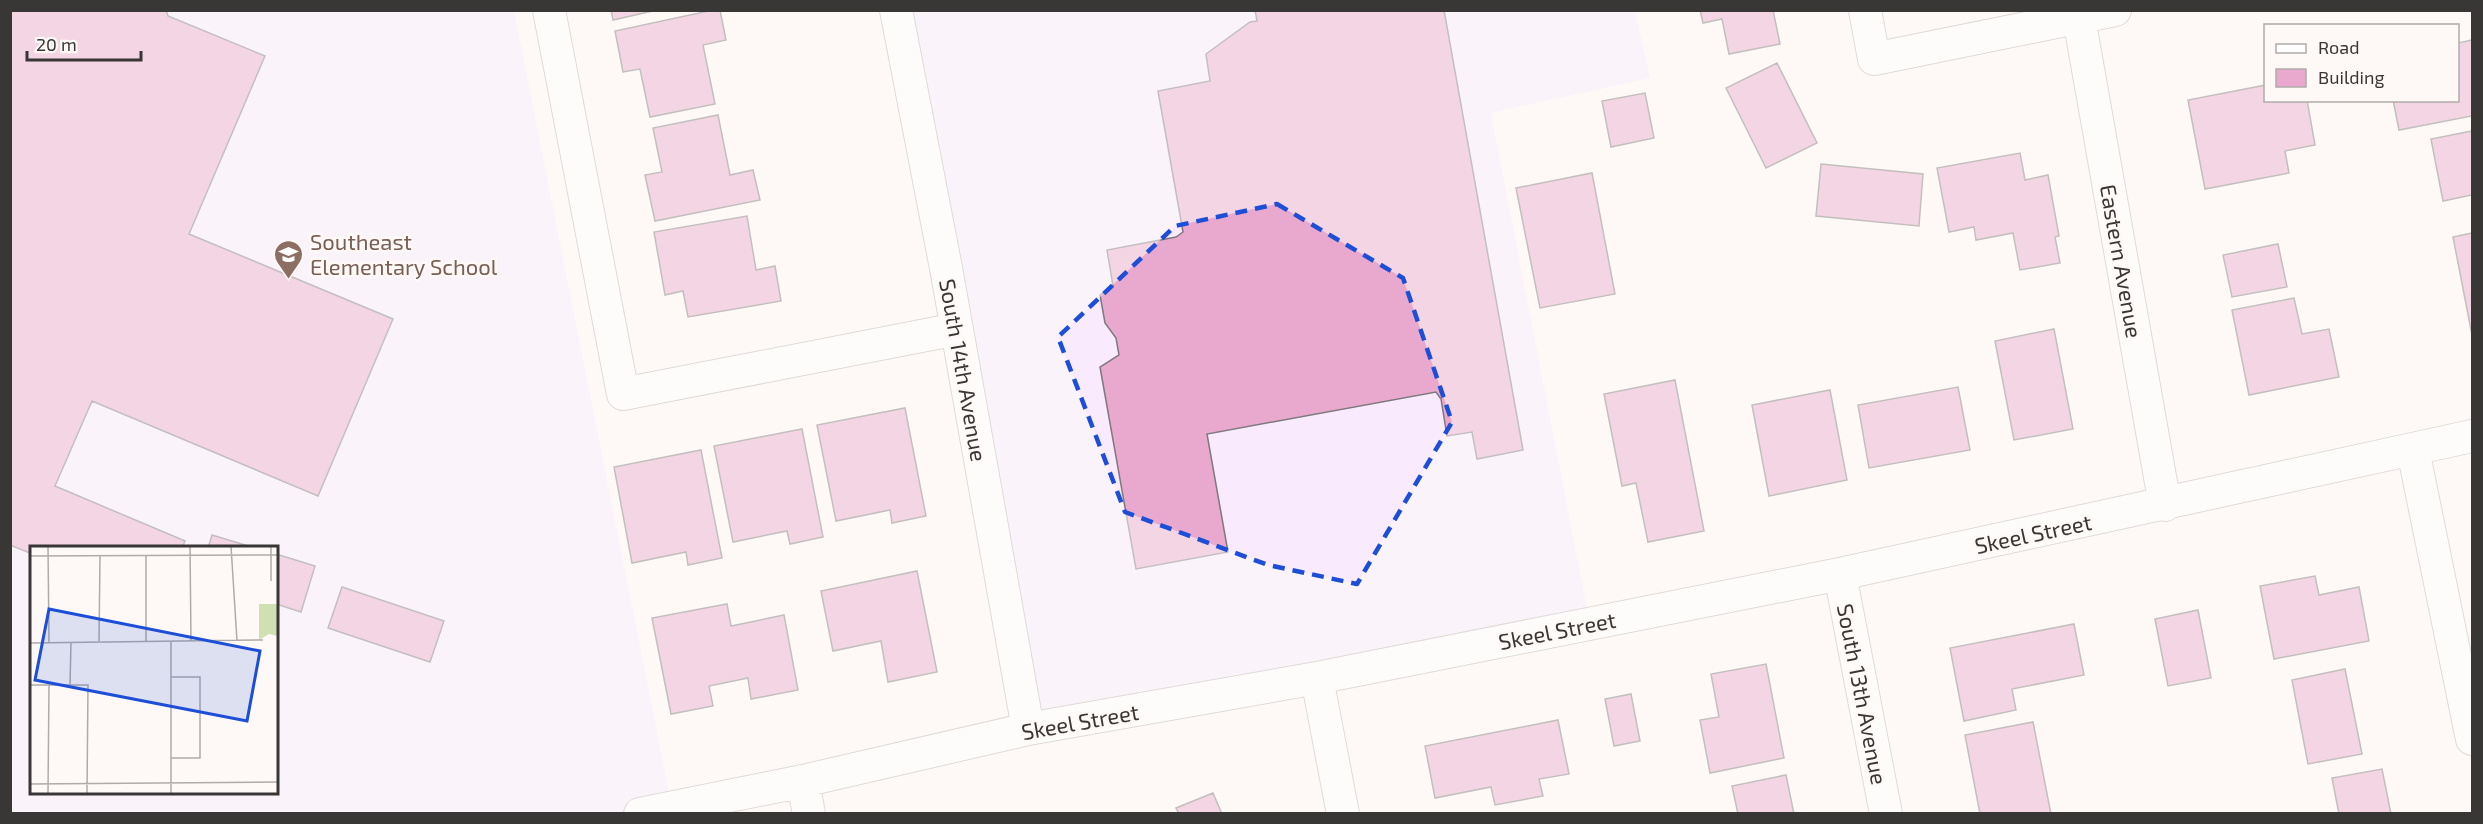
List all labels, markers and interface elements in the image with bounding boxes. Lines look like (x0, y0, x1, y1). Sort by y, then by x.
scale bar (27, 24, 141, 62)
legend (2264, 24, 2459, 102)
text: 20 m (36, 33, 77, 55)
text: Road (2318, 36, 2359, 58)
text: Building (2318, 66, 2385, 88)
street label: Eastern Avenue (2096, 182, 2148, 340)
place label: Southeast Elementary School (310, 228, 498, 279)
school or university icon: Southeast Elementary School (273, 238, 305, 280)
street label: South 14th Avenue (935, 277, 993, 463)
street label: Skeel Street (1972, 508, 2094, 558)
inset map (30, 546, 278, 794)
street label: South 13th Avenue (1833, 601, 1893, 787)
street label: Skeel Street (1496, 606, 1618, 654)
street label: Skeel Street (1019, 698, 1141, 744)

